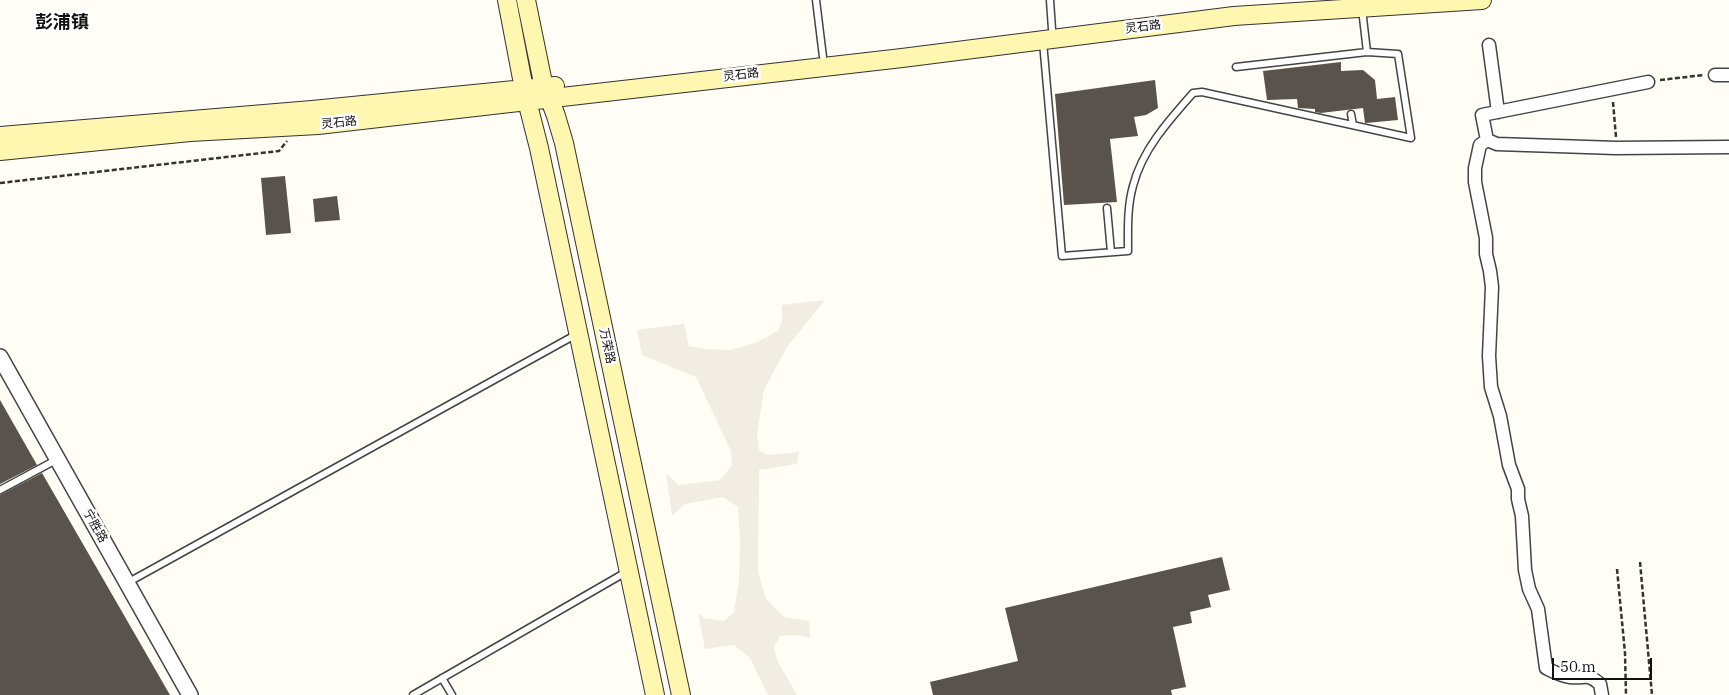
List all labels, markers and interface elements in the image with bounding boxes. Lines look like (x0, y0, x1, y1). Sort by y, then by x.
district label: 彭浦镇 (35, 12, 89, 34)
street label: 灵石路 (1124, 18, 1162, 36)
street label: 灵石路 (722, 66, 760, 84)
street label: 灵石路 (320, 114, 358, 132)
street label: 万荣路 (596, 327, 618, 365)
street label: 宁胜路 (80, 507, 110, 545)
scale bar (1554, 648, 1654, 680)
text: 50 m (1560, 657, 1596, 676)

